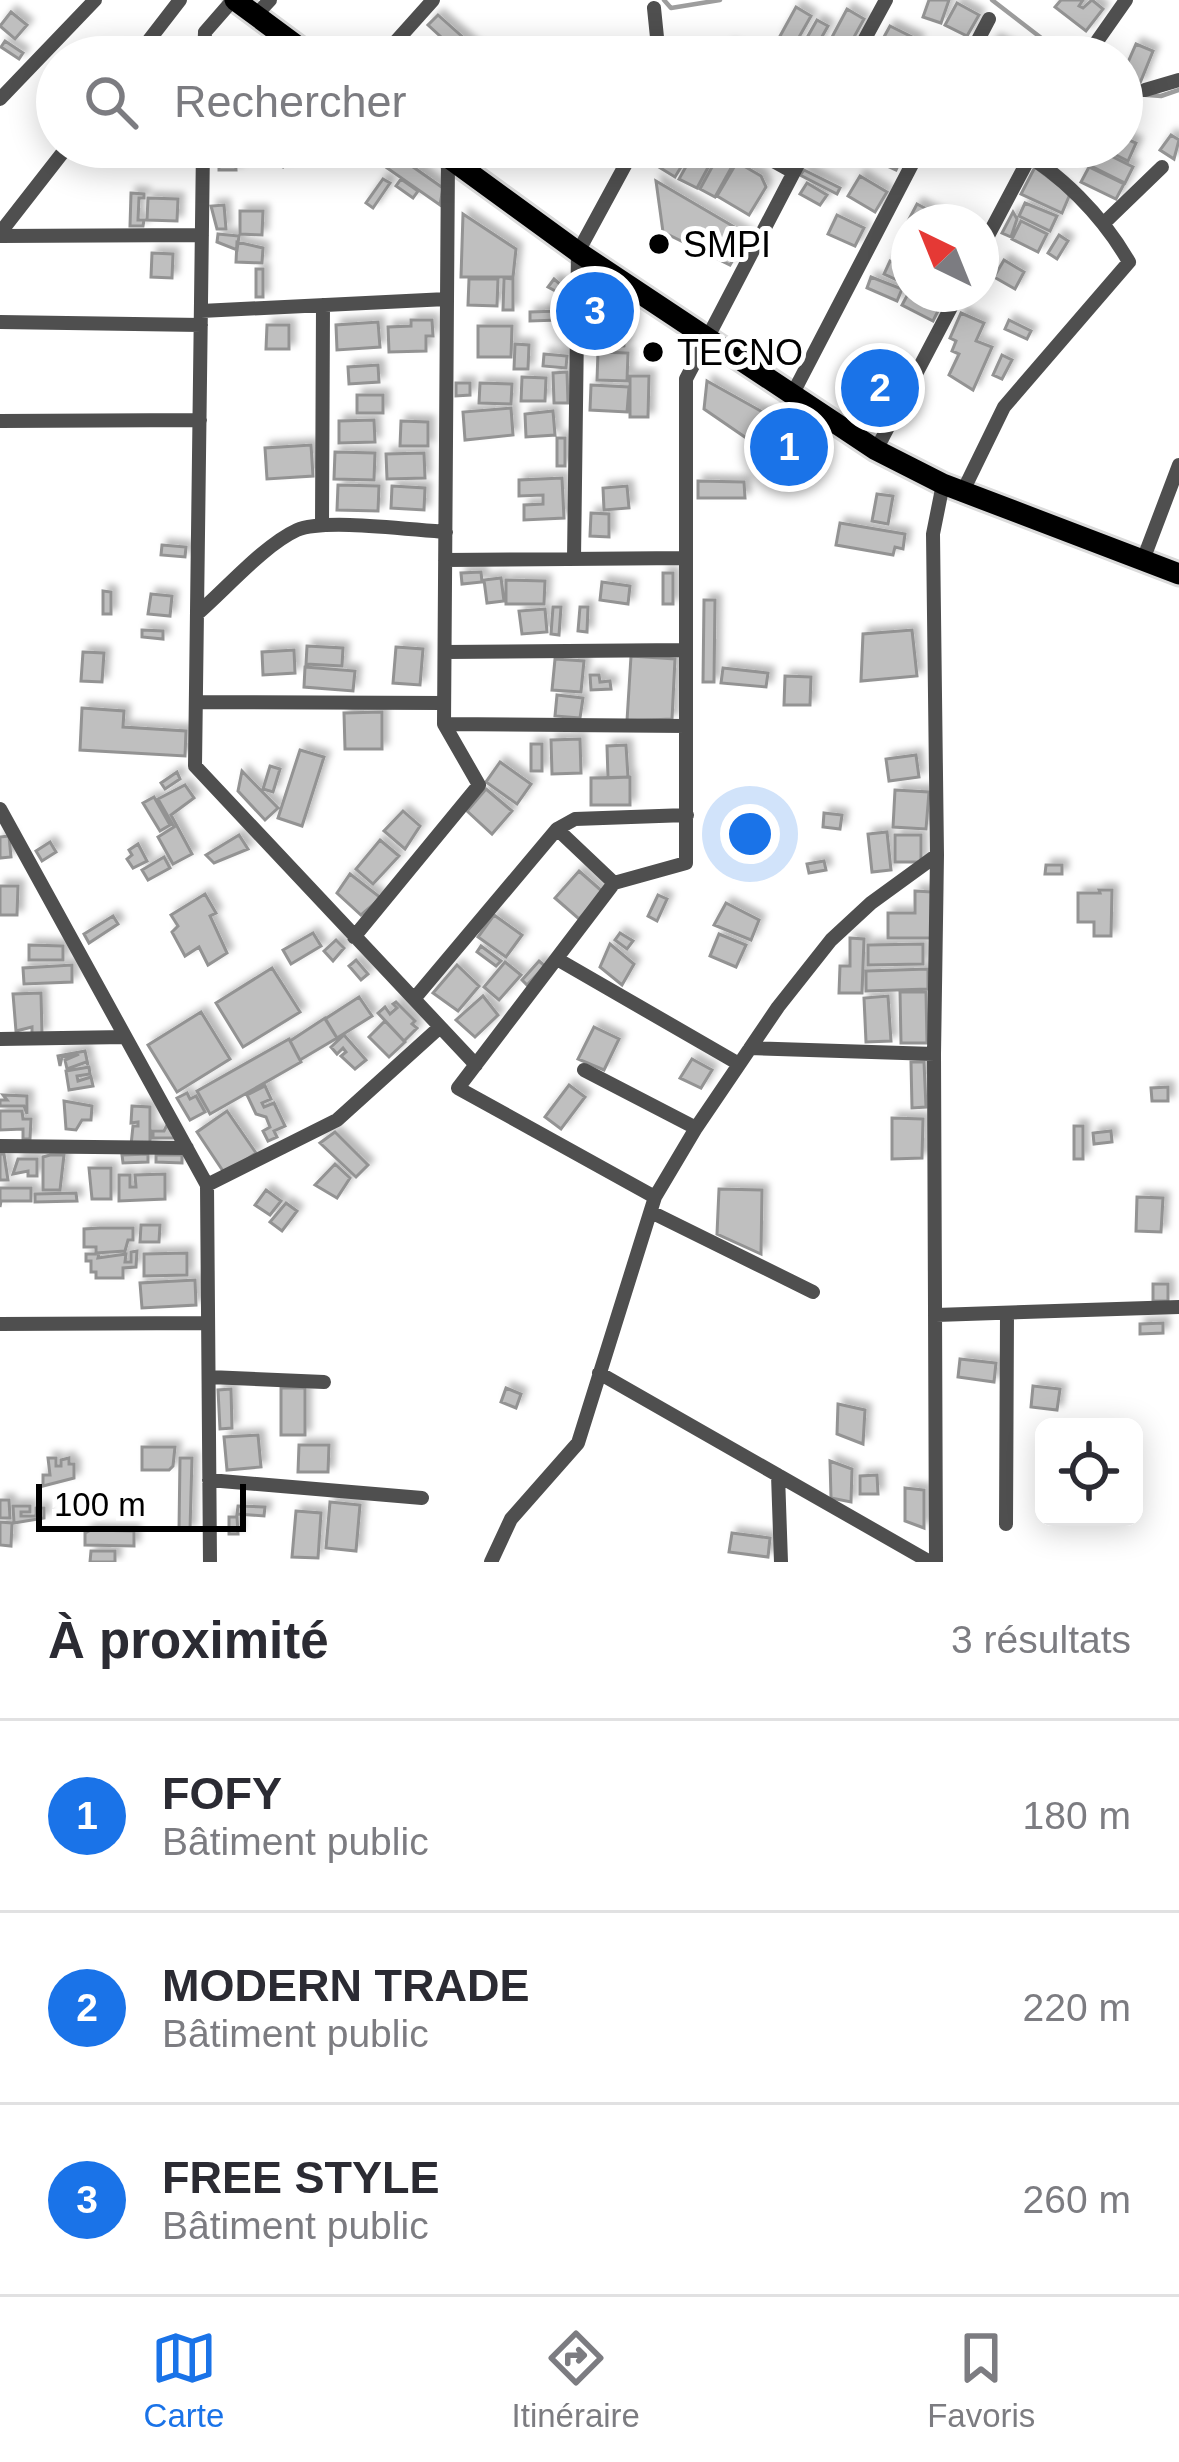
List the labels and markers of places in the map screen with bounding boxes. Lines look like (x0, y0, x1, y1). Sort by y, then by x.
place label: SMPI (683, 224, 771, 265)
marker: SMPI (646, 231, 672, 257)
pin: 3 (556, 266, 634, 356)
place label: TECNO (677, 332, 803, 373)
marker: TECNO (640, 339, 666, 365)
pin: 2 (841, 343, 919, 433)
pin: 1 (750, 402, 828, 492)

